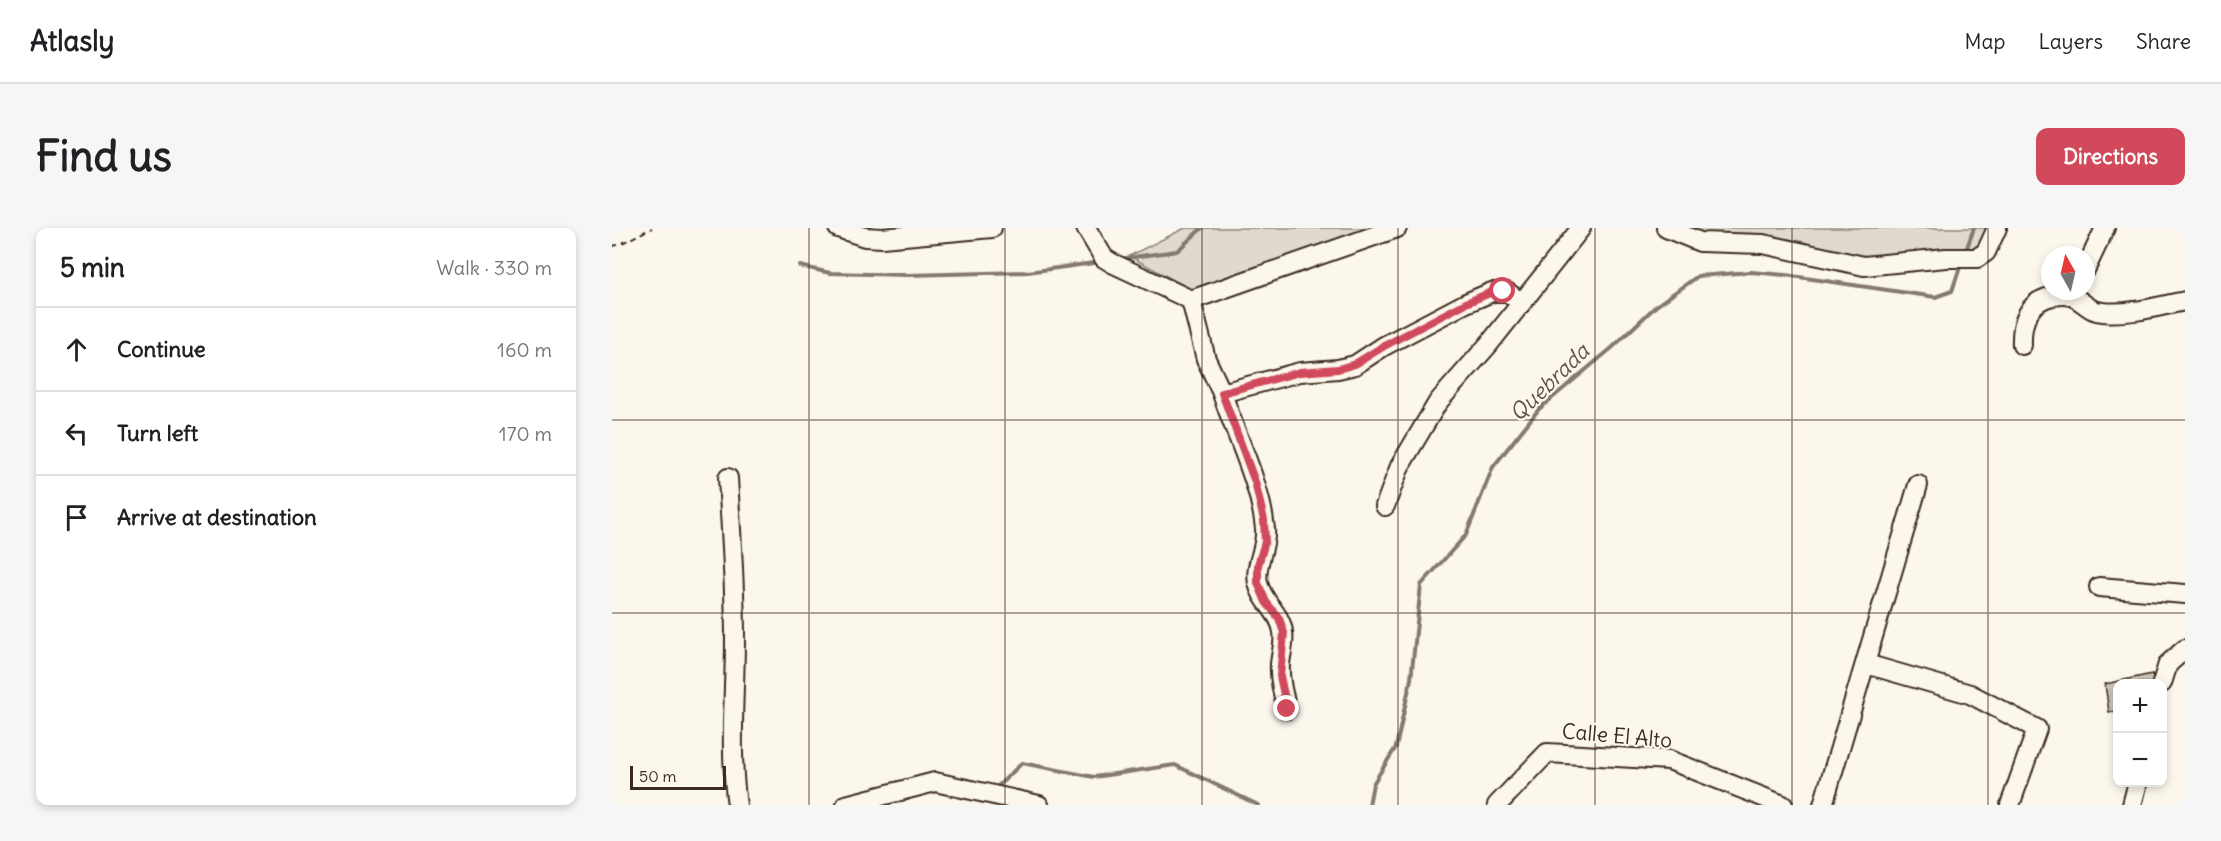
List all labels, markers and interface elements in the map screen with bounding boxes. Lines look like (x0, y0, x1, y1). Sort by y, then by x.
text: Atlasly (30, 23, 114, 59)
text: Map (1965, 28, 2005, 55)
text: Layers (2038, 28, 2103, 55)
text: Share (2136, 28, 2191, 55)
button: Directions (2036, 128, 2185, 185)
text: Find us (36, 130, 172, 182)
north arrow (2041, 246, 2095, 300)
text: 5 min (60, 251, 125, 284)
text: Walk · 330 m (436, 255, 552, 280)
route start (1489, 277, 1515, 303)
icon: ahead (60, 333, 93, 366)
text: Continue (117, 335, 206, 363)
water label: Quebrada (1503, 336, 1596, 427)
text: 160 m (497, 337, 552, 362)
icon: left (60, 417, 93, 450)
text: Turn left (117, 419, 198, 447)
text: 170 m (499, 421, 552, 446)
icon: arrive (60, 501, 93, 534)
text: Arrive at destination (117, 503, 317, 531)
map controls (2113, 679, 2167, 787)
button: + (2113, 679, 2167, 733)
route end (1273, 695, 1299, 721)
street label: Calle El Alto (1561, 717, 1673, 754)
button: − (2113, 733, 2167, 787)
scale bar (630, 763, 726, 790)
text: 50 m (639, 766, 677, 786)

